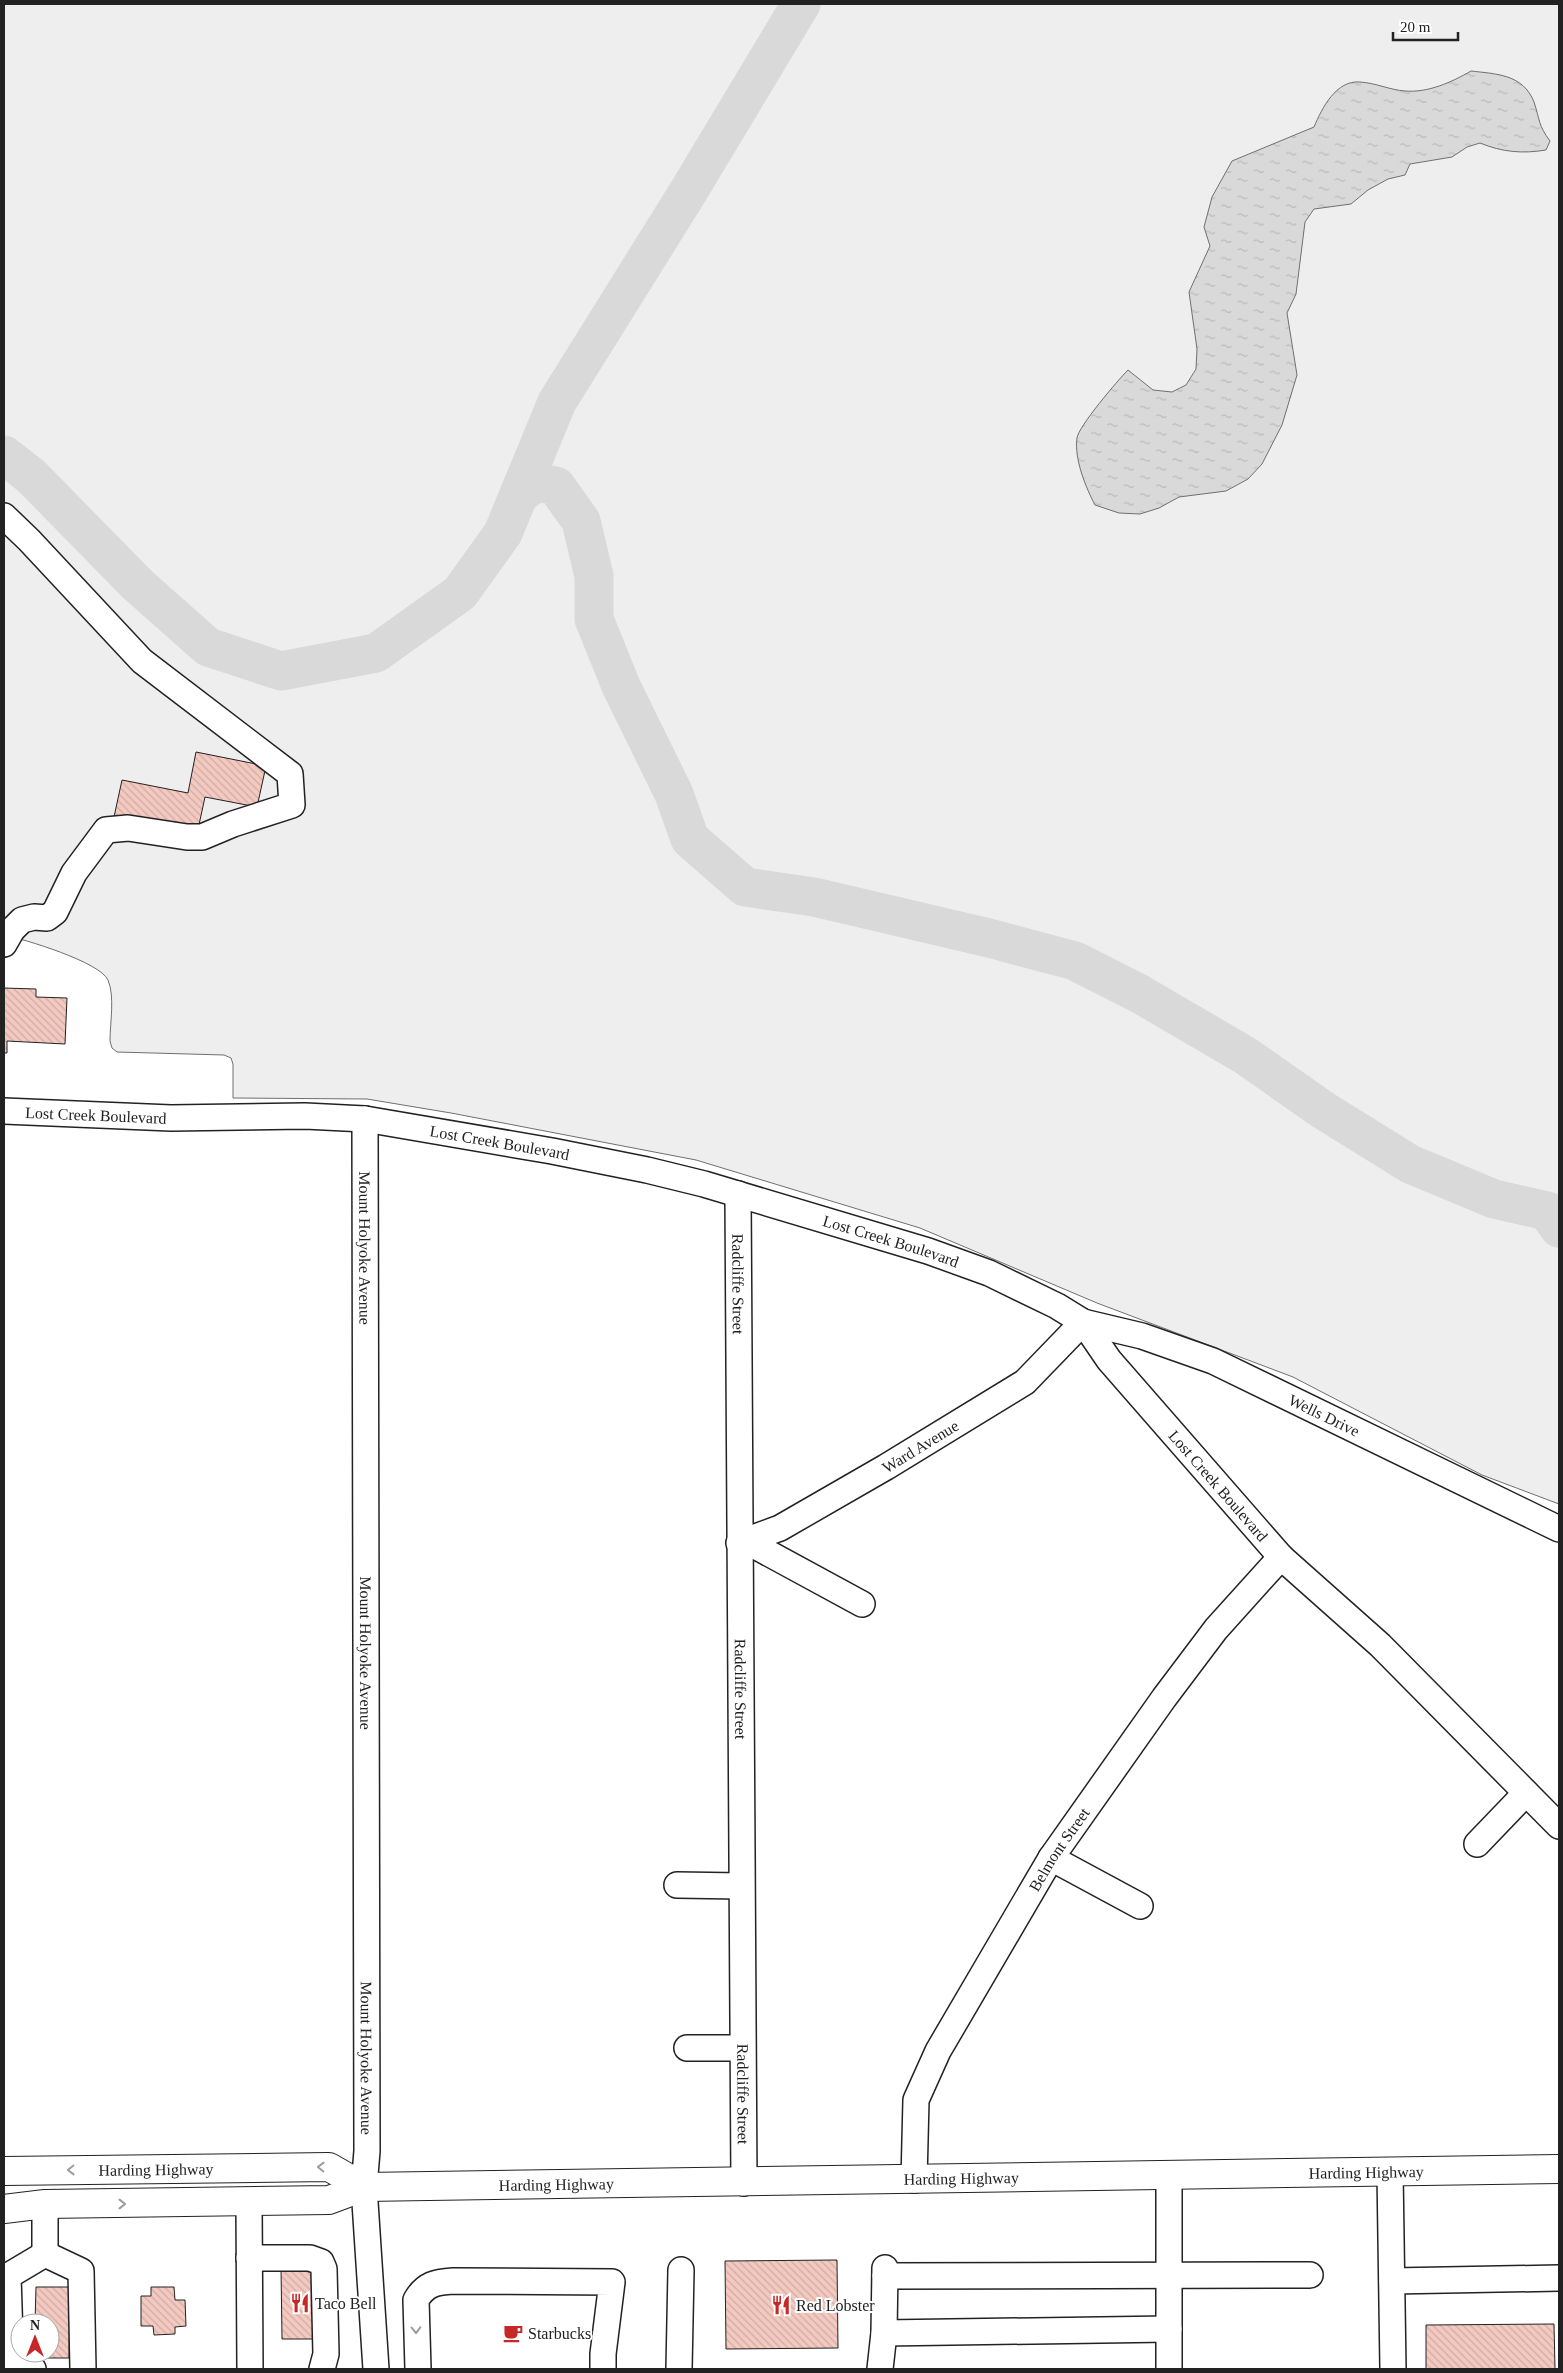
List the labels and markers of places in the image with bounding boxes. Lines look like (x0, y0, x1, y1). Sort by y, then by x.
restaurant icon: Taco Bell (289, 2292, 311, 2314)
restaurant icon: Red Lobster (770, 2294, 792, 2316)
place label: Taco Bell (315, 2295, 377, 2312)
place label: Red Lobster (796, 2297, 875, 2314)
cafe icon: Starbucks (502, 2322, 524, 2344)
place label: Starbucks (528, 2325, 591, 2342)

